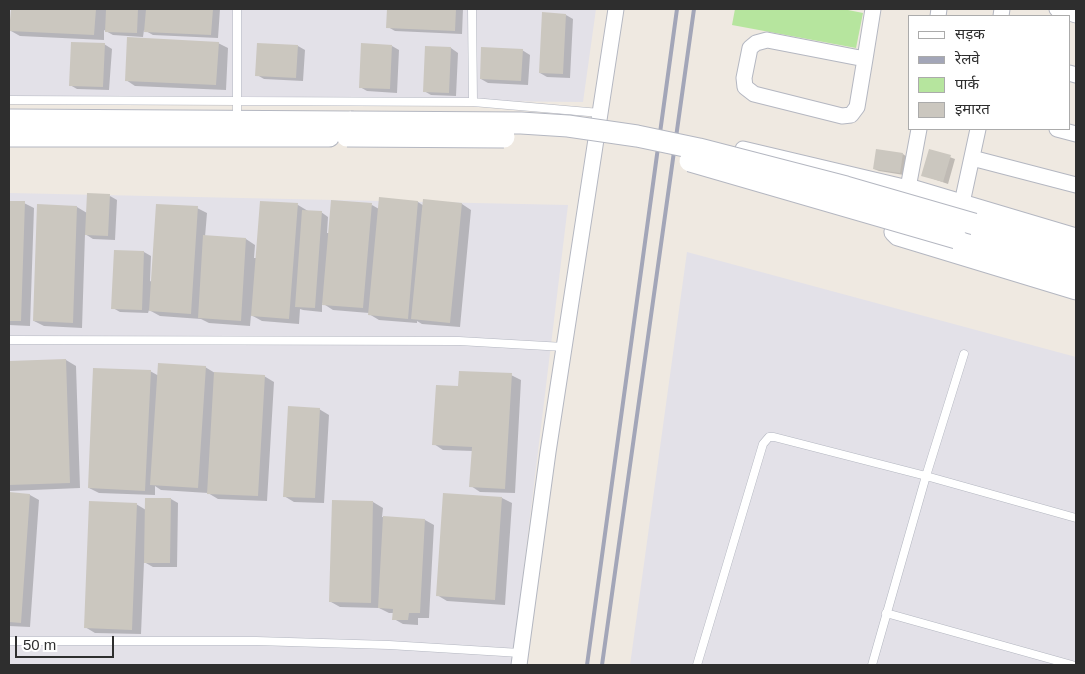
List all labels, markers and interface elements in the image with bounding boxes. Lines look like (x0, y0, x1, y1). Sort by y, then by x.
legend (908, 15, 1070, 130)
text: सड़क (955, 25, 985, 42)
text: रेलवे (955, 50, 980, 67)
text: पार्क (955, 75, 979, 92)
text: इमारत (955, 100, 990, 117)
scale bar (18, 626, 116, 658)
text: 50 m (23, 636, 56, 653)

